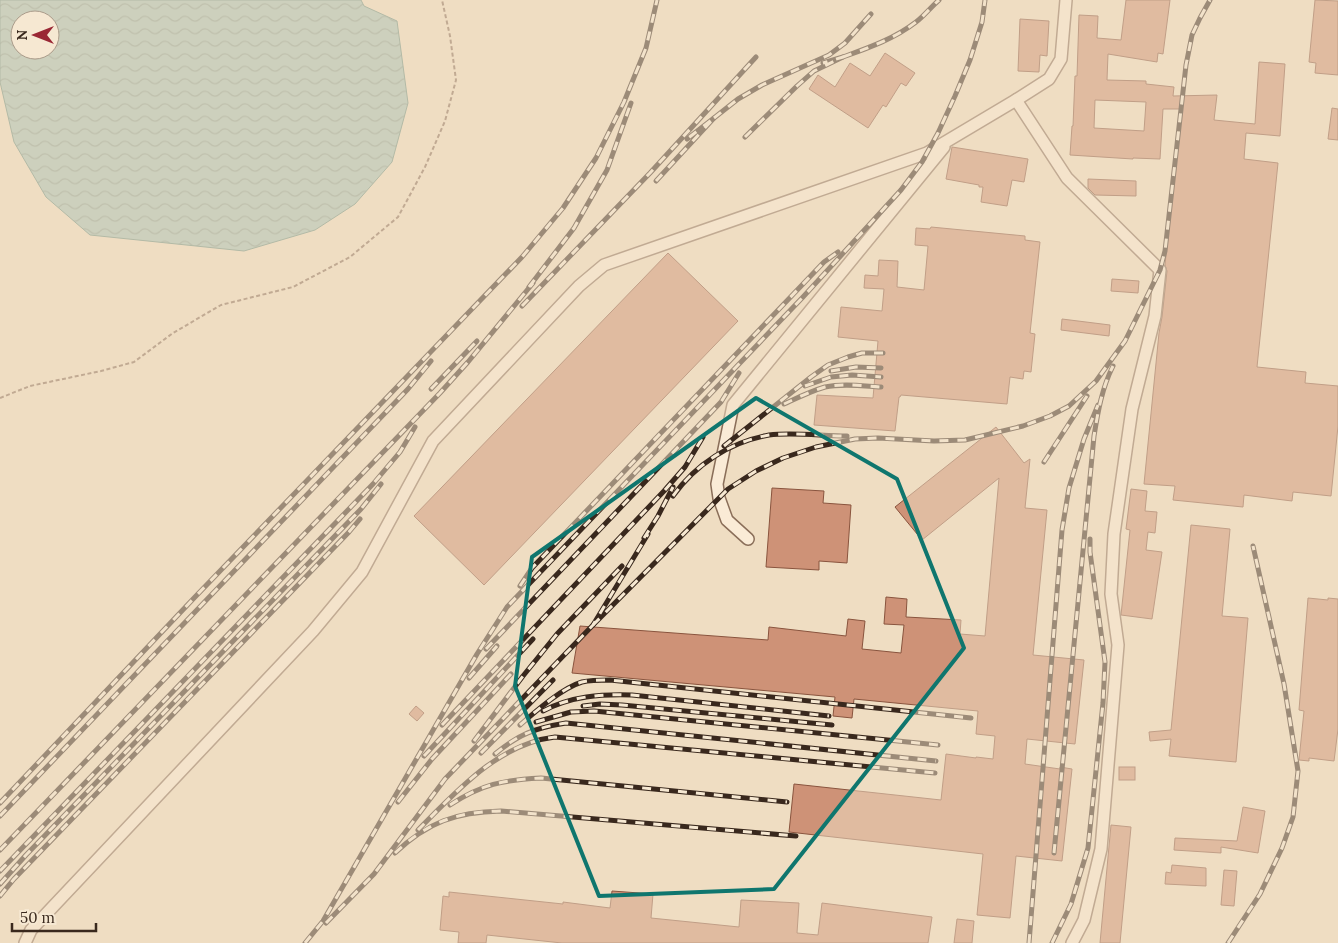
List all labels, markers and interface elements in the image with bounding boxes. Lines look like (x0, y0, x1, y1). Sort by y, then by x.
north arrow (10, 10, 60, 60)
text: N (13, 29, 31, 40)
scale bar (12, 900, 96, 932)
text: 50 m (20, 908, 55, 927)

